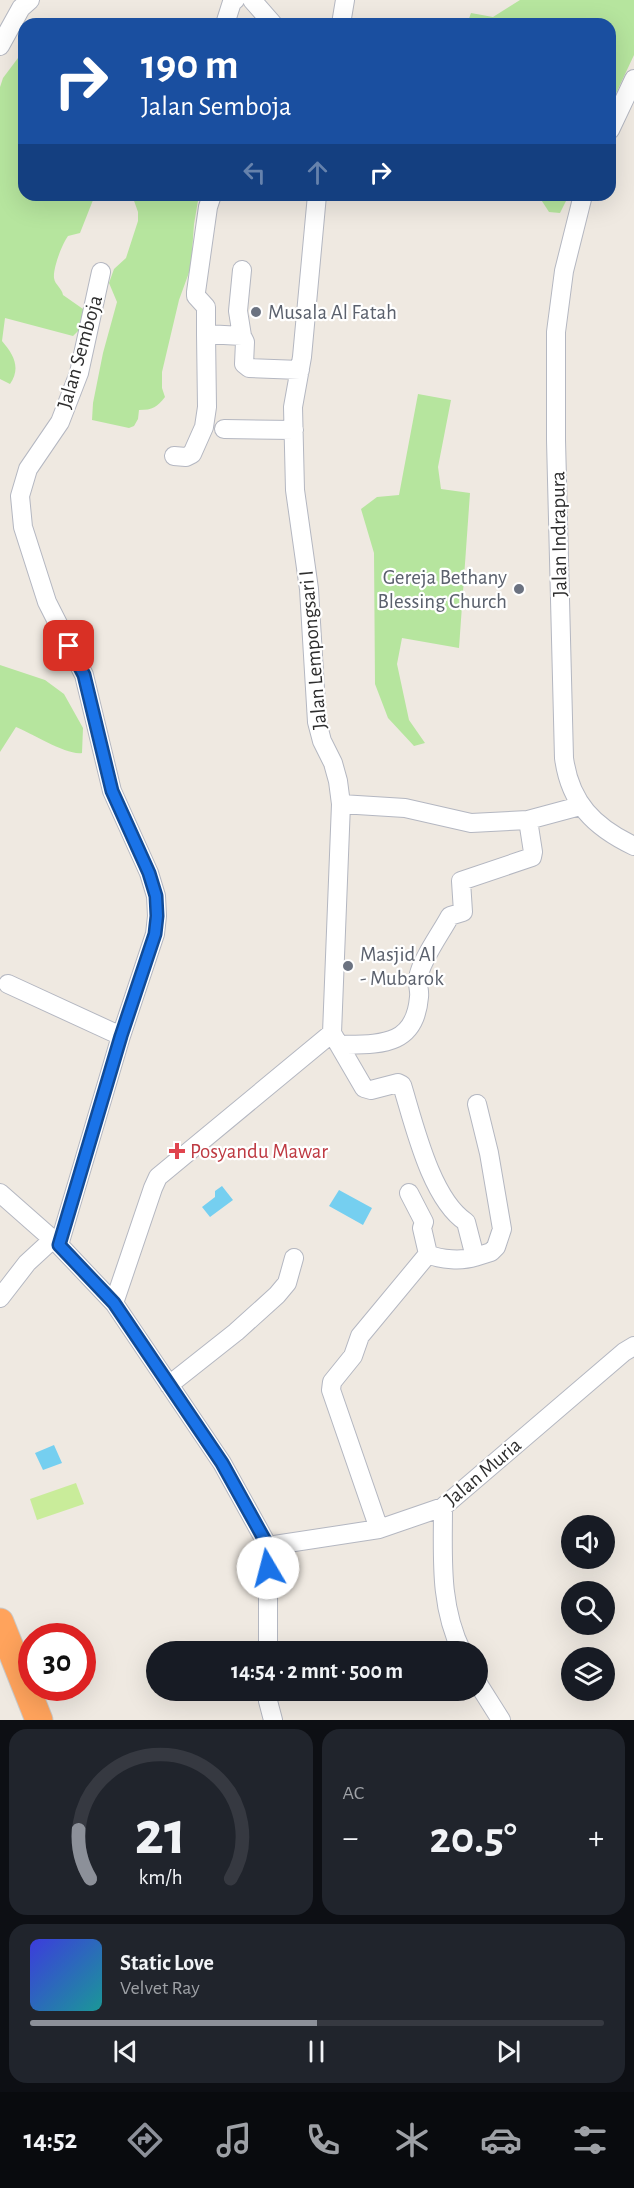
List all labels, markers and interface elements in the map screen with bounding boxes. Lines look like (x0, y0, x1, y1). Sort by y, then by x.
icon: right (42, 42, 120, 120)
text: 190 m (141, 44, 239, 86)
text: Jalan Semboja (141, 93, 292, 120)
icon: left (238, 156, 271, 189)
icon: ahead (301, 156, 334, 189)
icon: right (364, 156, 397, 189)
street label: Jalan Semboja (54, 293, 106, 411)
place label: Musala Al Fatah (268, 302, 397, 323)
marker: Musala Al Fatah (249, 305, 263, 319)
street label: Jalan Indrapura (547, 471, 571, 597)
place label: Gereja Bethany Blessing Church (378, 567, 507, 612)
street label: Jalan Lempongsari I (296, 569, 330, 731)
marker: Gereja Bethany Blessing Church (512, 582, 526, 596)
pin (43, 620, 94, 671)
icon: arrive (52, 629, 85, 662)
place label: Masjid Al - Mubarok (360, 944, 444, 989)
marker: Masjid Al - Mubarok (341, 959, 355, 973)
place label: Posyandu Mawar (190, 1141, 328, 1162)
marker: Posyandu Mawar (168, 1142, 186, 1160)
street label: Jalan Muria (441, 1434, 526, 1510)
map controls (561, 1515, 615, 1701)
button: sound (561, 1515, 615, 1569)
position arrow (236, 1536, 300, 1600)
button: search (561, 1581, 615, 1635)
speed limit sign: 30 (18, 1623, 96, 1701)
button: layers (561, 1647, 615, 1701)
text: 14:54 · 2 mnt · 500 m (231, 1660, 403, 1682)
text: AC (343, 1783, 364, 1803)
text: 21 (135, 1803, 187, 1865)
text: 20.5° (429, 1816, 517, 1861)
text: − (343, 1822, 358, 1855)
text: + (588, 1822, 604, 1855)
text: km/h (139, 1867, 183, 1888)
text: Static Love (120, 1952, 214, 1974)
text: Velvet Ray (120, 1978, 200, 1998)
icon: previous (109, 2035, 142, 2068)
icon: pause (300, 2035, 333, 2068)
icon: next (492, 2035, 525, 2068)
icon: directions (124, 2119, 166, 2161)
icon: music (213, 2119, 255, 2161)
icon: phone (302, 2119, 344, 2161)
icon: climate (391, 2119, 433, 2161)
icon: car (480, 2119, 522, 2161)
icon: filters (569, 2119, 611, 2161)
text: 14:52 (23, 2126, 77, 2153)

